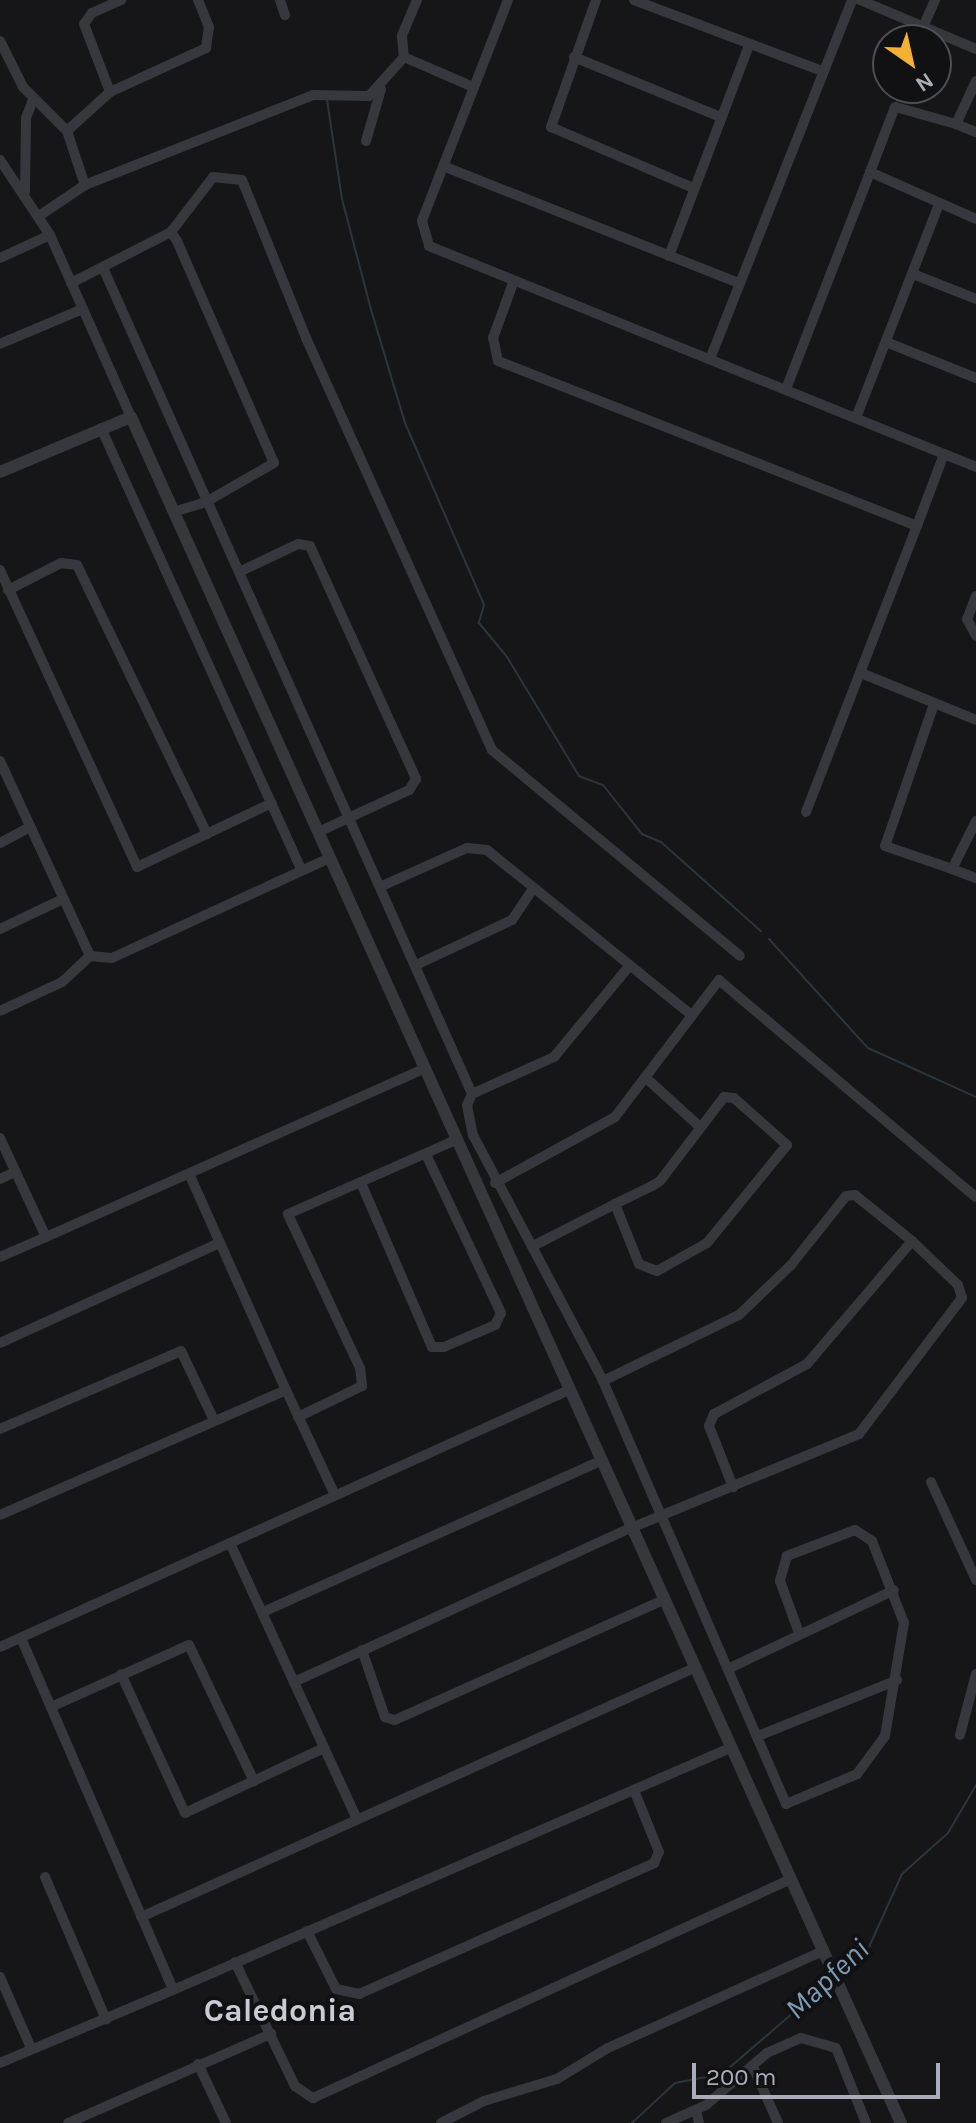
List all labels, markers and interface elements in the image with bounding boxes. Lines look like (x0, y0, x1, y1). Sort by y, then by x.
north arrow (872, 24, 952, 104)
text: N (910, 67, 938, 97)
water label: Mapfeni (778, 1931, 876, 2027)
district label: Caledonia (204, 1992, 356, 2030)
scale bar (696, 2047, 944, 2097)
text: 200 m (706, 2063, 777, 2091)

